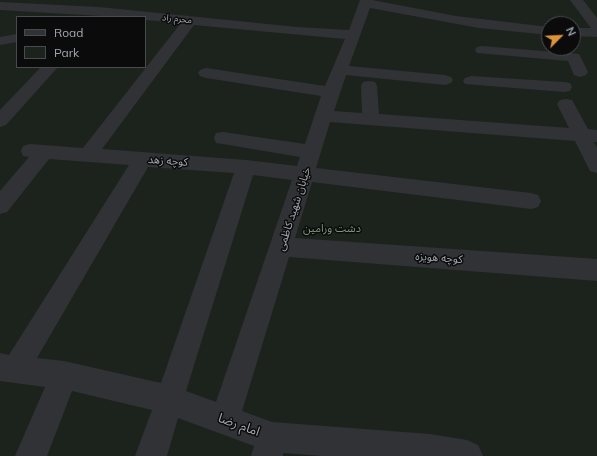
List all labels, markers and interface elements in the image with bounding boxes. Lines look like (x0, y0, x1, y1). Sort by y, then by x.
street label: محرم راد (162, 12, 192, 26)
legend (16, 16, 146, 68)
north arrow (541, 16, 581, 56)
text: Road (54, 25, 83, 40)
text: N (563, 25, 579, 38)
text: Park (54, 45, 79, 60)
street label: کوچه زهد (147, 153, 189, 169)
street label: خیابان شهید کاظمی (274, 166, 314, 252)
park label: دشت ورامین (303, 222, 361, 236)
street label: کوچه هویزه (415, 250, 463, 266)
street label: امام رضا (216, 410, 262, 440)

